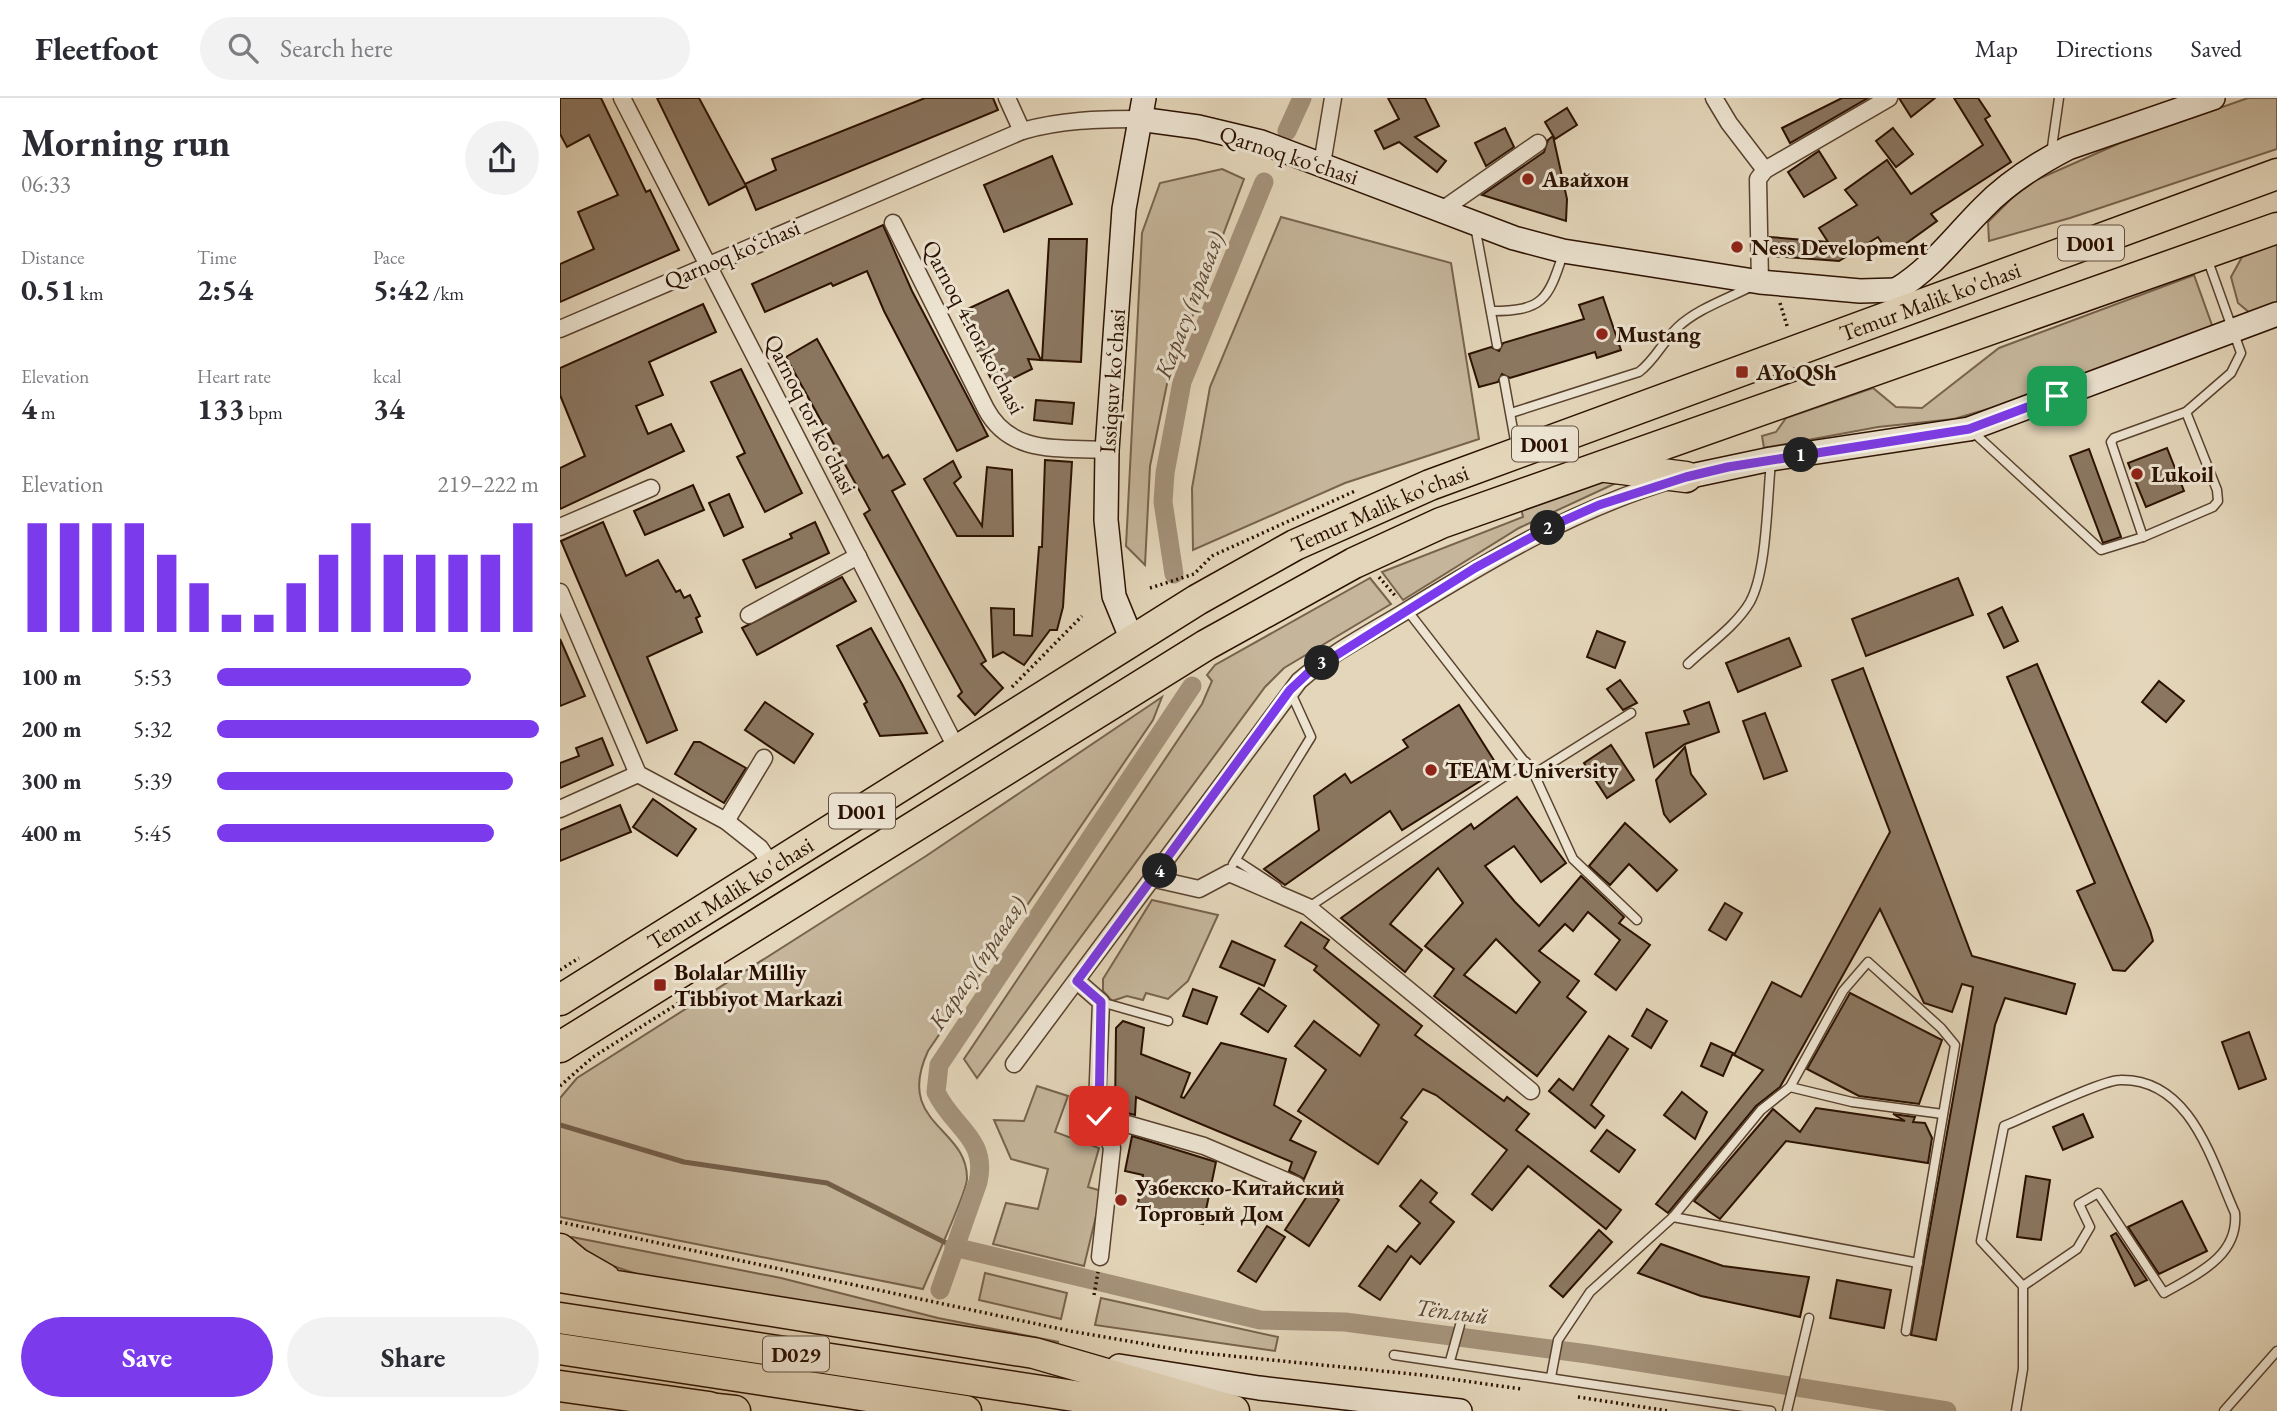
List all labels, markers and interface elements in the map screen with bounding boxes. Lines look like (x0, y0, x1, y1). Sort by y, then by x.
search box (200, 17, 690, 80)
text: Fleetfoot (35, 27, 158, 70)
icon: search (224, 29, 262, 67)
text: Search here (280, 31, 393, 65)
text: Map (1975, 33, 2018, 64)
text: Directions (2056, 33, 2153, 64)
text: Saved (2191, 33, 2242, 64)
text: Morning run (21, 118, 230, 167)
street label: Qarnoq koʻchasi (1216, 118, 1363, 192)
button: share (465, 121, 539, 195)
place label: Авайхон (1541, 164, 1629, 194)
text: 06:33 (21, 169, 71, 199)
marker: Авайхон (1520, 171, 1536, 187)
street label: Qarnoq koʻchasi (660, 212, 805, 296)
road number: D001 (2058, 226, 2124, 260)
water label: Карасу (правая) (1146, 227, 1231, 384)
place label: Ness Development (1751, 232, 1928, 262)
street label: Qarnoq 4-tor koʻchasi (915, 235, 1033, 420)
marker: Ness Development (1729, 239, 1745, 255)
text: Distance (21, 245, 84, 270)
text: Time (197, 245, 237, 270)
text: Pace (373, 245, 405, 270)
street label: Temur Malik ko'chasi (1835, 254, 2025, 348)
text: 0.51 (21, 270, 76, 309)
text: 2:54 (197, 270, 253, 309)
text: 5:42 (373, 270, 429, 309)
text: km (76, 281, 104, 306)
text: /km (429, 281, 464, 306)
street label: Issiqsuv koʻchasi (1092, 307, 1132, 454)
place label: Mustang (1616, 319, 1701, 349)
marker: Mustang (1594, 326, 1610, 342)
street label: Qarnoq tor koʻchasi (758, 329, 864, 499)
place label: AYoQSh (1755, 357, 1837, 387)
text: Elevation (21, 364, 89, 389)
text: Heart rate (197, 364, 271, 389)
text: kcal (373, 364, 402, 389)
marker: AYoQSh (1734, 364, 1750, 380)
pin (2027, 366, 2087, 426)
icon: arrive (2038, 377, 2076, 415)
text: 4 (21, 389, 37, 428)
text: 133 (197, 389, 245, 428)
text: 34 (373, 389, 405, 428)
text: m (37, 400, 55, 425)
text: bpm (245, 400, 283, 425)
road number: D001 (1512, 426, 1578, 462)
pin: 1 (1784, 438, 1818, 472)
text: 1 (1795, 442, 1806, 467)
street label: Temur Malik ko'chasi (1286, 457, 1473, 560)
place label: Lukoil (2151, 459, 2215, 489)
marker: Lukoil (2129, 466, 2145, 482)
text: Elevation (21, 469, 104, 499)
text: 219–222 m (438, 469, 539, 499)
pin: 2 (1530, 510, 1566, 546)
text: 2 (1542, 515, 1553, 540)
pin: 3 (1304, 646, 1340, 680)
text: 3 (1316, 650, 1327, 675)
text: 100 m (21, 662, 82, 692)
text: 5:53 (133, 662, 172, 692)
text: 200 m (21, 714, 82, 744)
text: 5:32 (133, 714, 172, 744)
place label: TEAM University (1445, 755, 1619, 785)
marker: TEAM University (1423, 762, 1439, 778)
text: 300 m (21, 766, 82, 796)
text: 5:39 (133, 766, 172, 796)
road number: D001 (829, 794, 895, 828)
text: 400 m (21, 818, 82, 848)
text: 5:45 (133, 818, 172, 848)
street label: Temur Malik ko'chasi (642, 830, 819, 957)
pin: 4 (1142, 854, 1178, 888)
text: 4 (1154, 858, 1165, 883)
water label: Карасу (правая) (920, 890, 1033, 1037)
place label: Bolalar Milliy Tibbiyot Markazi (674, 957, 843, 1013)
marker: Bolalar Milliy Tibbiyot Markazi (652, 977, 668, 993)
pin (1069, 1086, 1129, 1146)
icon: check (1080, 1097, 1118, 1135)
place label: Узбекско-Китайский Торговый Дом (1134, 1172, 1345, 1228)
marker: Узбекско-Китайский Торговый Дом (1113, 1192, 1129, 1208)
water label: Тёплый (1414, 1291, 1490, 1331)
button: Save (21, 1317, 273, 1397)
button: Share (287, 1317, 539, 1397)
road number: D029 (763, 1336, 829, 1372)

